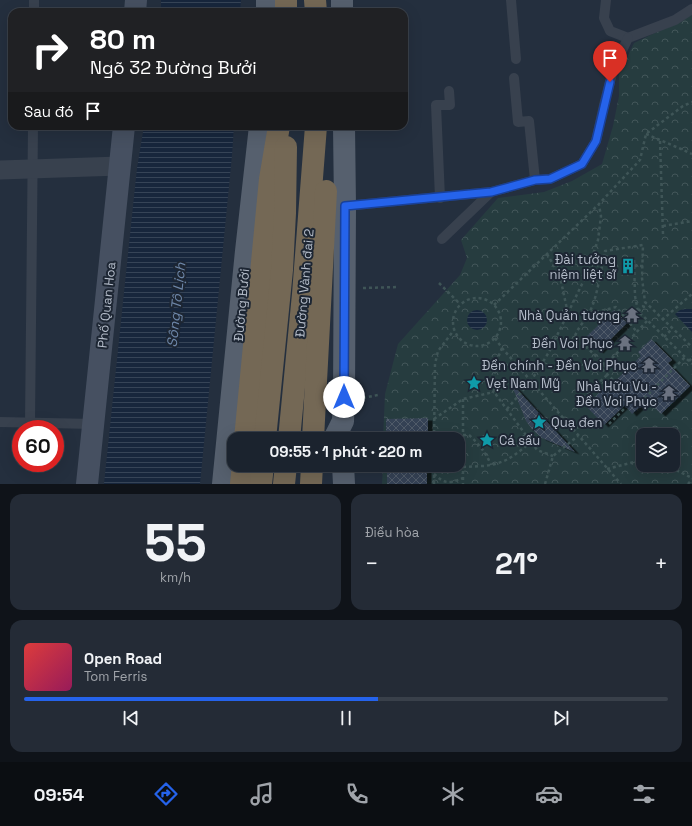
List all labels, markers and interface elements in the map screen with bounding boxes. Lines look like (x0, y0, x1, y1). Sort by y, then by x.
text: 80 m (90, 21, 156, 57)
icon: right (24, 24, 76, 76)
pin (593, 41, 627, 82)
icon: arrive (599, 47, 621, 69)
text: Ngõ 32 Đường Bưởi (90, 56, 257, 79)
icon: arrive (82, 100, 104, 122)
text: Sau đó (24, 102, 74, 121)
street label: Đường Vành đai 2 (291, 228, 318, 338)
place label: Đài tưởng niệm liệt sĩ (549, 251, 617, 283)
building icon: Đài tưởng niệm liệt sĩ (619, 257, 637, 275)
street label: Phố Quan Hoa (94, 261, 120, 349)
water label: Sông Tô Lịch (163, 261, 189, 348)
street label: Đường Bưởi (230, 268, 253, 342)
temple icon: Nhà Quản tượng (623, 306, 641, 324)
place label: Nhà Quản tượng (518, 307, 620, 324)
temple icon: Đền Voi Phục (616, 334, 634, 352)
place label: Đền Voi Phục (532, 335, 613, 352)
temple icon: Đền chính - Đền Voi Phục (640, 356, 658, 374)
place label: Đền chính - Đền Voi Phục (482, 357, 637, 374)
place icon: Vẹt Nam Mỹ (465, 374, 483, 392)
place label: Vẹt Nam Mỹ (486, 375, 560, 392)
position arrow (323, 376, 365, 418)
place label: Nhà Hữu Vu - Đền Voi Phục (576, 378, 657, 410)
temple icon: Nhà Hữu Vu - Đền Voi Phục (660, 384, 678, 402)
place icon: Quạ đen (530, 413, 548, 431)
place label: Quạ đen (551, 414, 603, 431)
speed limit sign: 60 (12, 420, 64, 472)
map controls (636, 428, 680, 472)
button: layers (636, 428, 680, 472)
place icon: Cá sấu (478, 431, 496, 449)
place label: Cá sấu (499, 432, 540, 449)
text: 09:55 · 1 phút · 220 m (270, 442, 422, 461)
text: 55 (144, 510, 207, 576)
text: Điều hòa (365, 524, 419, 541)
text: 21° (495, 544, 538, 583)
text: − (365, 549, 379, 577)
text: + (654, 549, 668, 577)
text: km/h (160, 569, 191, 586)
text: Open Road (84, 649, 162, 668)
text: Tom Ferris (84, 668, 147, 685)
icon: previous (120, 707, 142, 729)
icon: pause (335, 707, 357, 729)
icon: next (550, 707, 572, 729)
icon: directions (152, 780, 180, 808)
icon: music (248, 780, 276, 808)
icon: phone (343, 780, 371, 808)
icon: climate (439, 780, 467, 808)
icon: car (535, 780, 563, 808)
icon: filters (630, 780, 658, 808)
text: 09:54 (34, 783, 84, 806)

